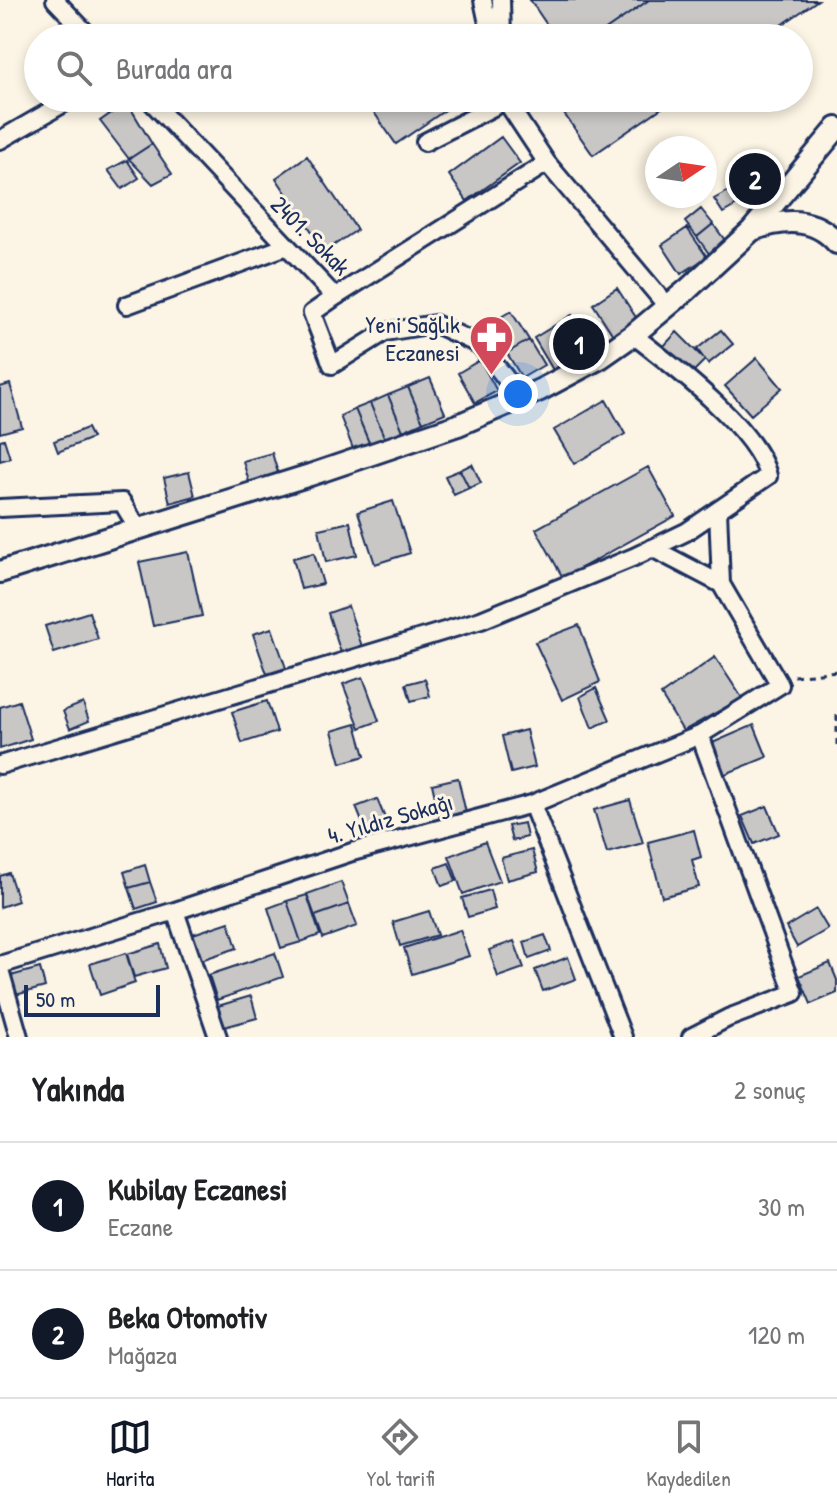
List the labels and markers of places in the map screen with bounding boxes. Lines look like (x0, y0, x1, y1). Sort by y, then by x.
pin: 2 (729, 149, 781, 209)
place label: Yeni Sağlık Eczanesi (365, 308, 460, 368)
pharmacy icon: Yeni Sağlık Eczanesi (467, 314, 515, 377)
pin: 1 (553, 314, 605, 374)

